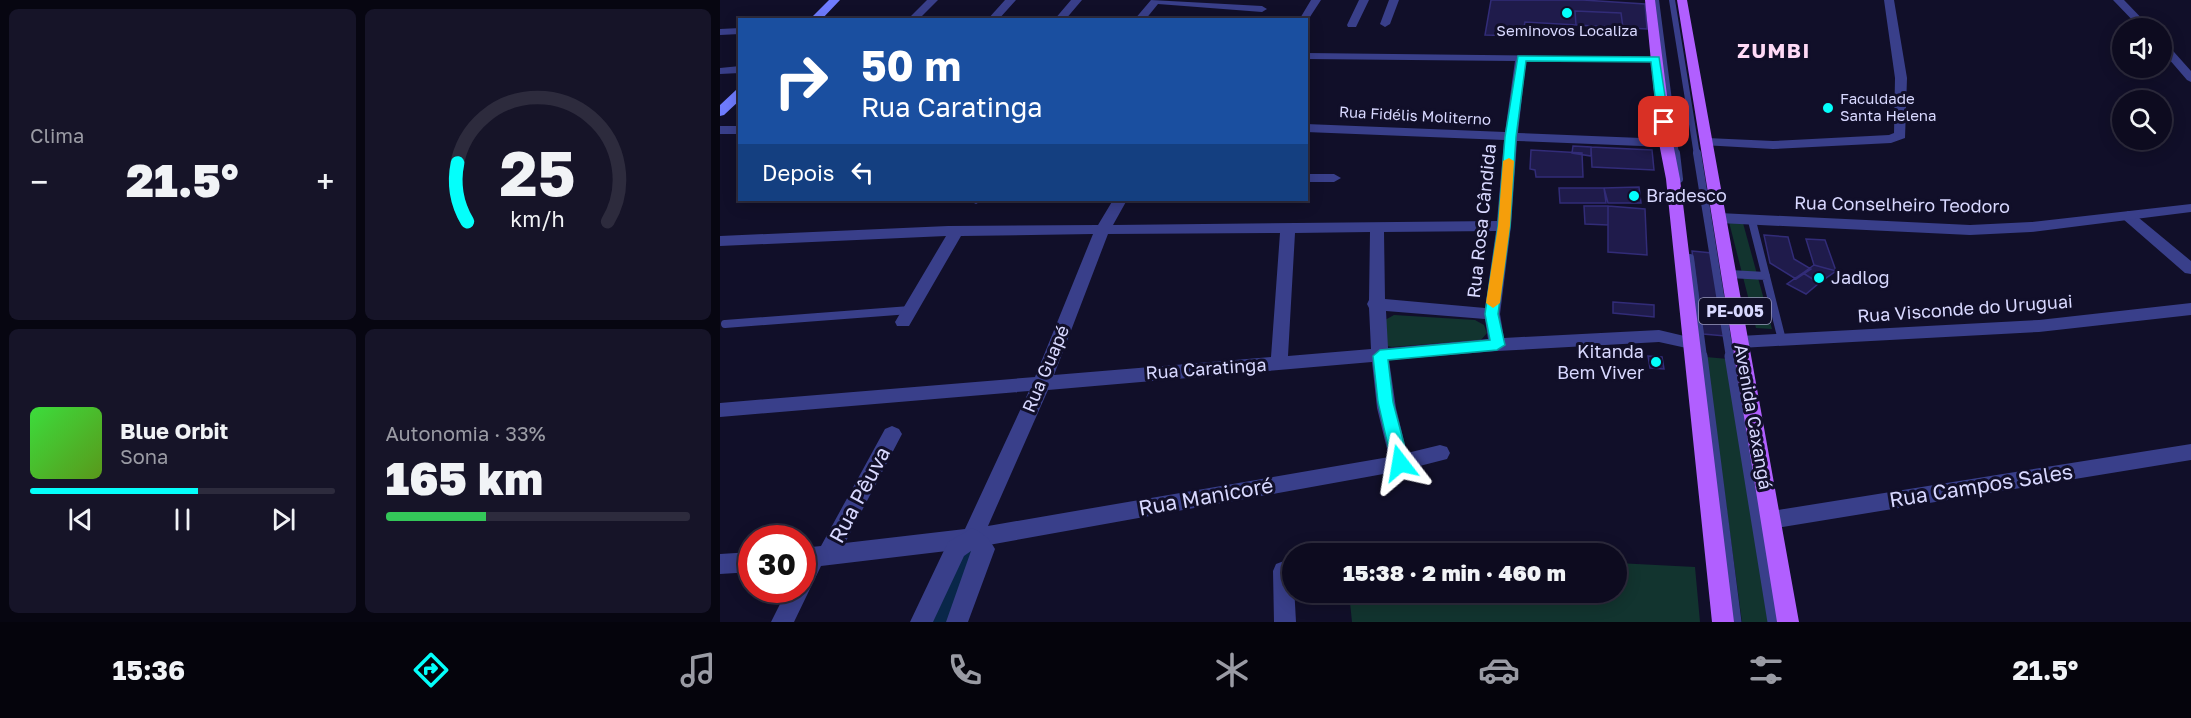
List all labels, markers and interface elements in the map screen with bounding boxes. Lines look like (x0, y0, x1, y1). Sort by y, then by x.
marker: Seminovos Localiza (1560, 6, 1574, 20)
map controls (2112, 18, 2172, 150)
button: sound (2112, 18, 2172, 78)
place label: Seminovos Localiza (1496, 21, 1638, 39)
district label: ZUMBI (1737, 38, 1811, 62)
text: 50 m (861, 40, 961, 90)
icon: right (762, 42, 840, 120)
place label: Faculdade Santa Helena (1840, 89, 1937, 124)
button: search (2112, 90, 2172, 150)
text: Rua Caratinga (861, 91, 1043, 123)
pin (1638, 96, 1689, 147)
marker: Faculdade Santa Helena (1821, 101, 1835, 115)
street label: Rua Fidélis Moliterno (1339, 102, 1491, 128)
icon: arrive (1647, 105, 1680, 138)
text: Clima (30, 123, 84, 147)
text: 25 (500, 135, 576, 210)
street label: Rua Rosa Cândida (1462, 143, 1500, 299)
text: 21.5° (126, 153, 238, 207)
icon: left (846, 156, 879, 189)
text: Depois (762, 159, 834, 186)
text: − (30, 162, 48, 201)
text: + (316, 162, 334, 201)
place label: Bradesco (1646, 184, 1727, 206)
marker: Bradesco (1627, 189, 1641, 203)
street label: Rua Conselheiro Teodoro (1794, 191, 2010, 217)
text: km/h (510, 206, 565, 232)
place label: Jadlog (1831, 266, 1890, 288)
marker: Jadlog (1812, 271, 1826, 285)
street label: Rua Visconde do Uruguai (1856, 289, 2073, 327)
road number: PE-005 (1699, 298, 1771, 324)
street label: Rua Guapé (1017, 322, 1073, 416)
place label: Kitanda Bem Viver (1557, 340, 1644, 383)
street label: Avenida Caxangá (1730, 342, 1778, 491)
street label: Rua Caratinga (1145, 353, 1267, 383)
marker: Kitanda Bem Viver (1649, 355, 1663, 369)
text: Blue Orbit (120, 417, 228, 444)
text: Autonomia · 33% (386, 421, 545, 445)
position arrow (1368, 431, 1432, 495)
street label: Rua Pêuva (823, 442, 895, 547)
text: Sona (120, 444, 168, 468)
text: 165 km (386, 451, 543, 505)
street label: Rua Campos Sales (1887, 458, 2074, 512)
street label: Rua Manicoré (1136, 471, 1275, 521)
icon: previous (64, 503, 97, 536)
icon: pause (166, 503, 199, 536)
icon: next (267, 503, 300, 536)
speed limit sign: 30 (738, 525, 816, 603)
text: 15:38 · 2 min · 460 m (1343, 559, 1566, 586)
icon: directions (410, 649, 452, 691)
icon: music (677, 649, 719, 691)
icon: phone (944, 649, 986, 691)
icon: climate (1211, 649, 1253, 691)
icon: car (1478, 649, 1520, 691)
icon: filters (1745, 649, 1787, 691)
text: 15:36 (113, 654, 185, 686)
text: 21.5° (2012, 654, 2078, 686)

